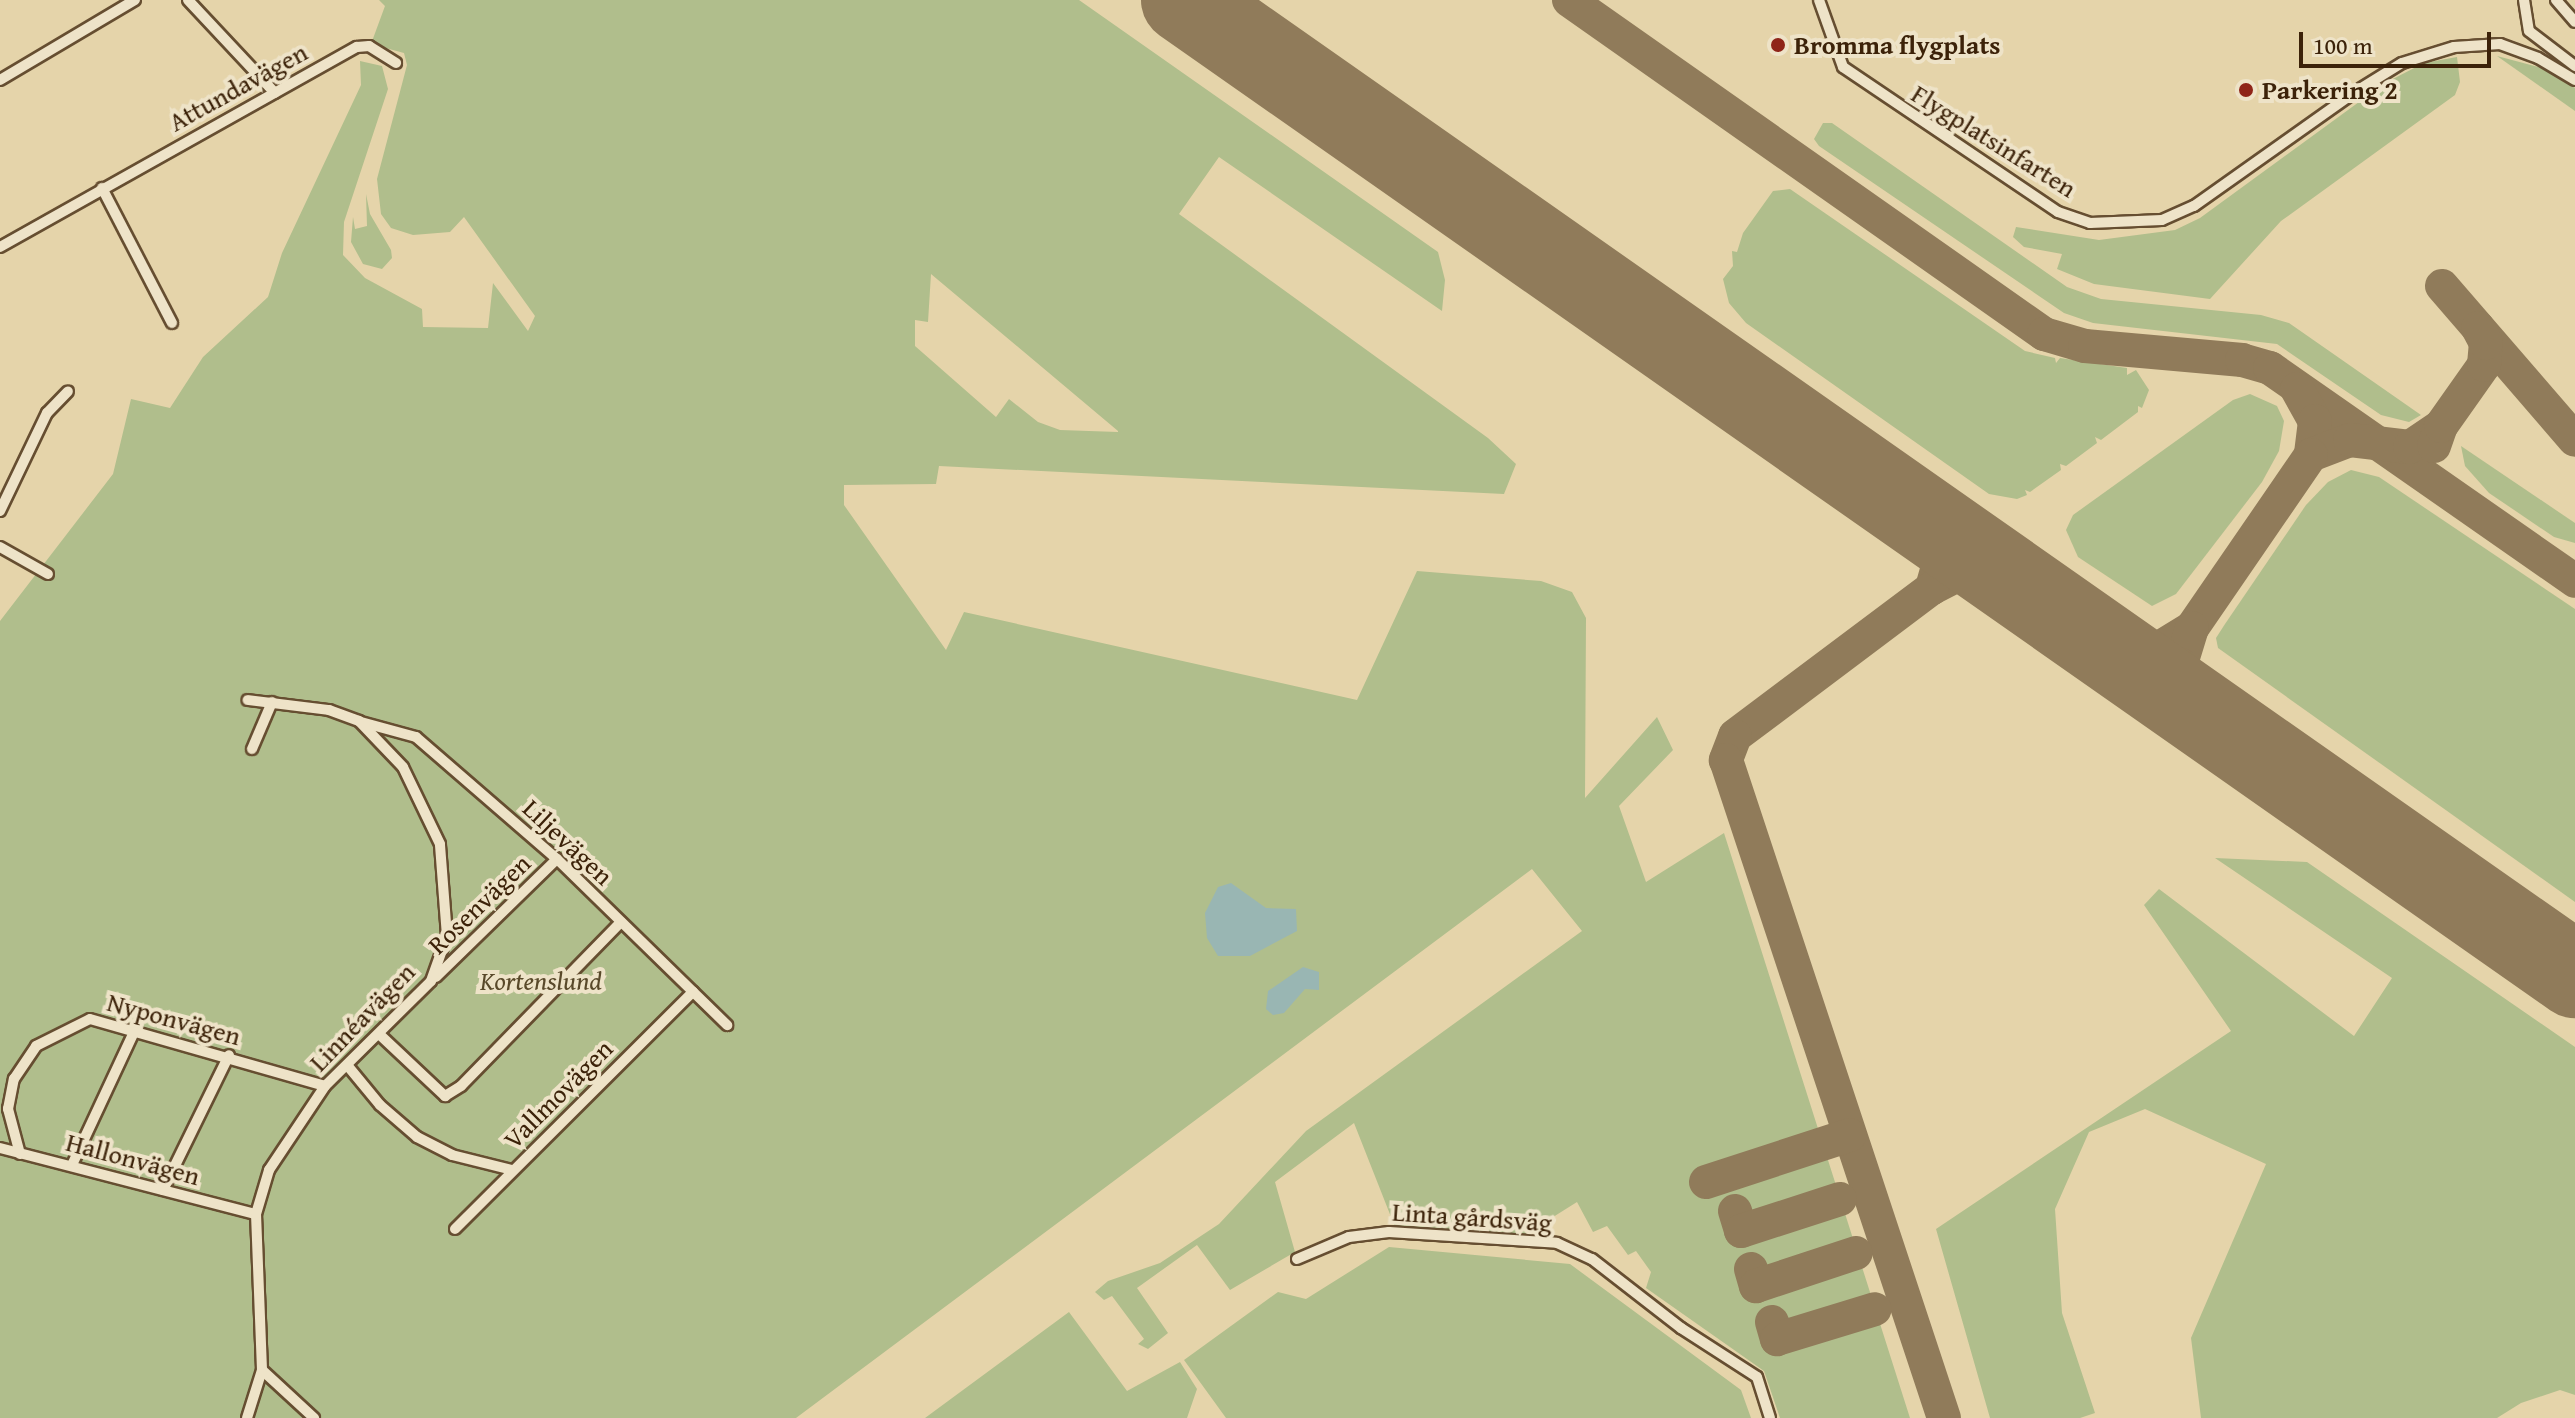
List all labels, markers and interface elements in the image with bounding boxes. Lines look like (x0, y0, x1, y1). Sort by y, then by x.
scale bar (2303, 16, 2495, 66)
text: 100 m (2313, 28, 2373, 63)
place label: Bromma flygplats (1794, 29, 2000, 61)
street label: Attundavägen (163, 36, 313, 138)
marker: Bromma flygplats (1769, 36, 1787, 54)
place label: Parkering 2 (2262, 74, 2398, 106)
street label: Flygplatsinfarten (1906, 78, 2082, 204)
marker: Parkering 2 (2237, 81, 2255, 99)
street label: Liljevägen (517, 793, 619, 891)
street label: Rosenvägen (421, 848, 537, 960)
street label: Linnéavägen (303, 956, 421, 1078)
park label: Kortenslund (480, 965, 602, 997)
street label: Nyponvägen (104, 986, 244, 1052)
street label: Vallmovägen (497, 1033, 619, 1155)
street label: Hallonvägen (63, 1126, 203, 1192)
street label: Linta gårdsväg (1391, 1196, 1553, 1238)

